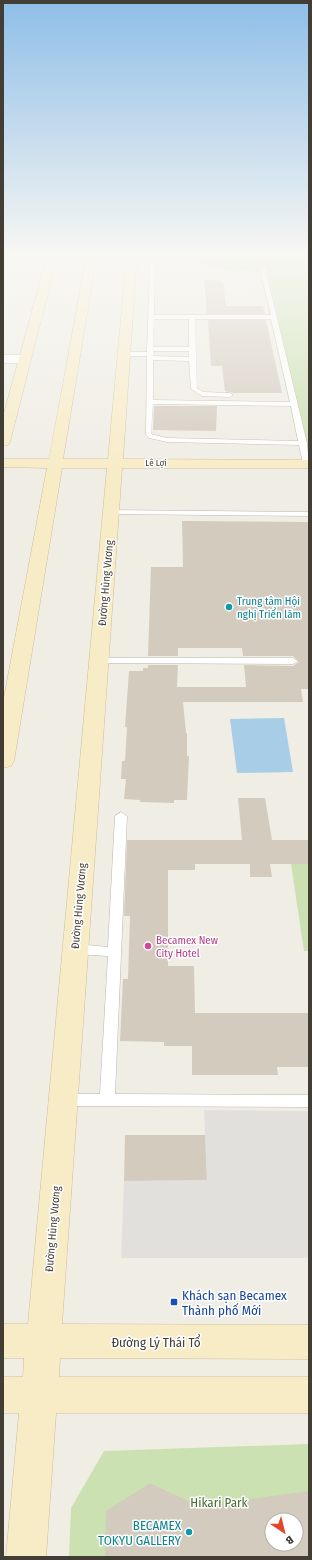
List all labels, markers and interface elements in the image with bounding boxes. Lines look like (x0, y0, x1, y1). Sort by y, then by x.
street label: Lê Lợi (145, 458, 167, 468)
street label: Đường Hùng Vương (96, 539, 116, 626)
place label: Trung tâm Hội nghị Triển lãm (237, 595, 301, 621)
marker: Trung tâm Hội nghị Triển lãm (224, 602, 234, 612)
street label: Đường Hùng Vương (69, 862, 89, 949)
place label: Becamex New City Hotel (156, 934, 218, 960)
marker: Becamex New City Hotel (143, 941, 153, 951)
street label: Đường Hùng Vương (43, 1185, 63, 1272)
place label: Khách sạn Becamex Thành phố Mới (182, 1288, 287, 1318)
marker: Khách sạn Becamex Thành phố Mới (169, 1297, 179, 1307)
street label: Đường Lý Thái Tổ (111, 1334, 201, 1350)
park label: Hikari Park (190, 1495, 249, 1510)
north arrow (264, 1512, 304, 1552)
place label: BECAMEX TOKYU GALLERY (98, 1518, 182, 1548)
marker: BECAMEX TOKYU GALLERY (184, 1527, 194, 1537)
text: B (283, 1533, 296, 1547)

